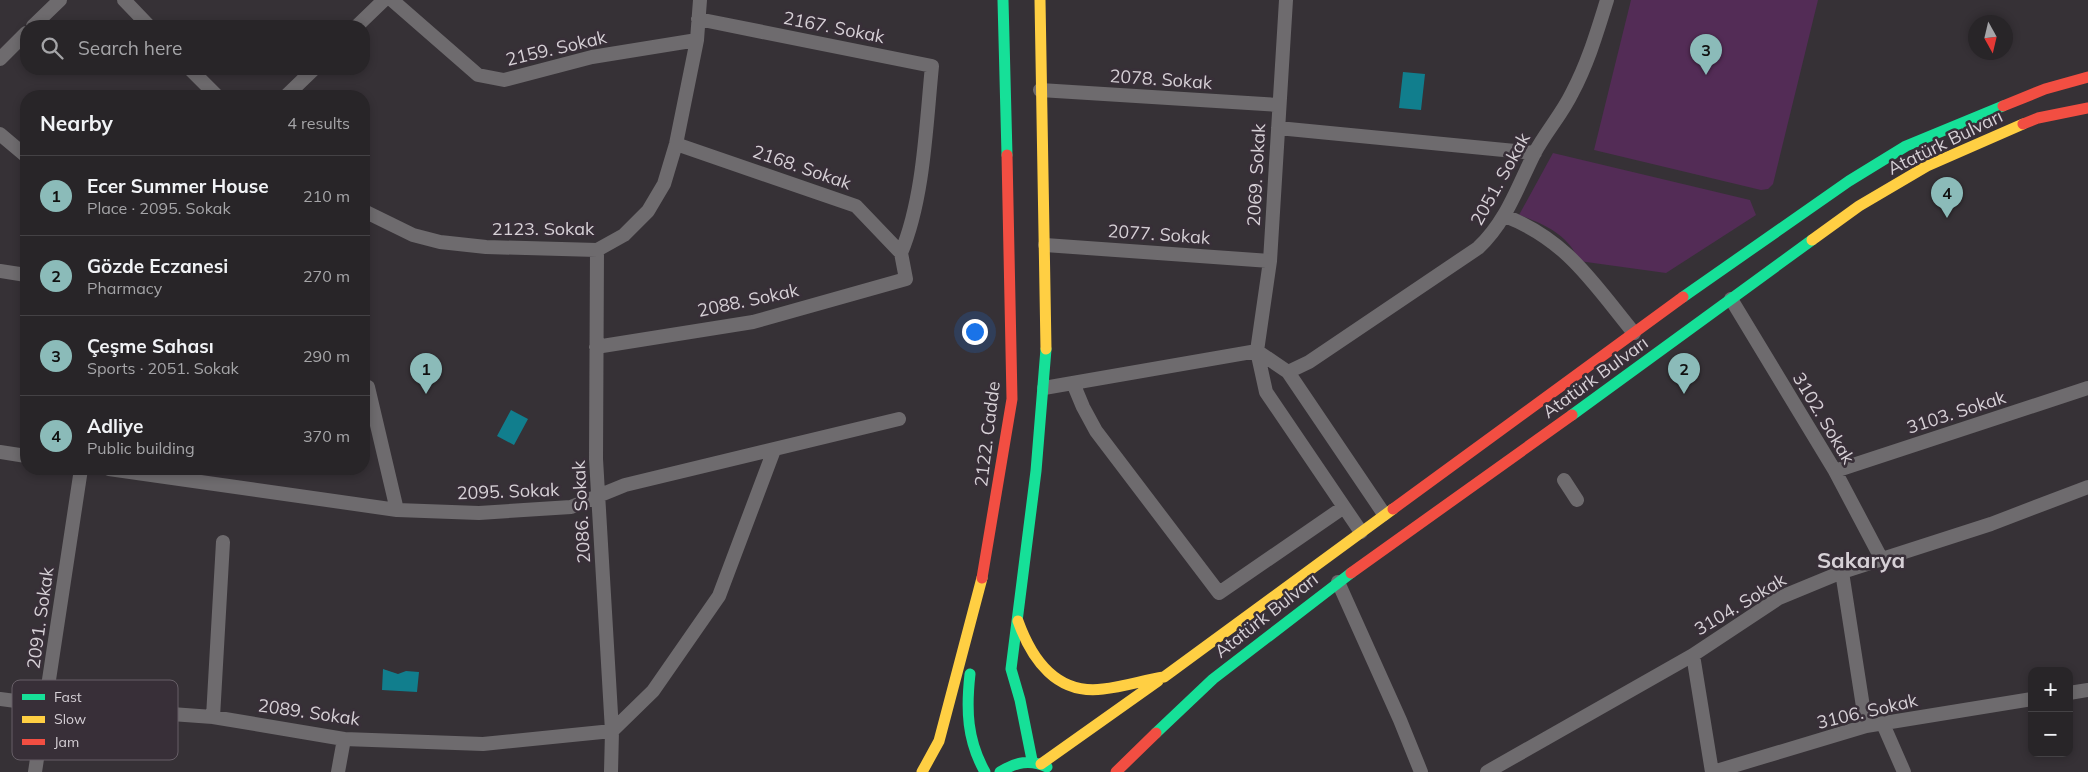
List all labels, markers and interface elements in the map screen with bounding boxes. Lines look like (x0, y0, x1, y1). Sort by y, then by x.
street label: 2167. Sokak (781, 6, 887, 48)
north arrow (1968, 15, 2013, 60)
search box (20, 20, 370, 75)
street label: 2159. Sokak (503, 25, 609, 71)
icon: search (38, 34, 66, 62)
pin: 3 (1690, 34, 1722, 75)
text: Search here (78, 36, 182, 60)
street label: 2078. Sokak (1109, 64, 1214, 94)
street label: Atatürk Bulvarı (1884, 104, 2006, 180)
text: Nearby (40, 110, 113, 136)
text: 4 results (287, 113, 350, 133)
street label: 2069. Sokak (1242, 122, 1270, 227)
street label: 2051. Sokak (1465, 128, 1535, 230)
street label: 2168. Sokak (750, 139, 855, 195)
text: Ecer Summer House (87, 174, 269, 198)
pin: 4 (1931, 177, 1963, 218)
text: 1 (51, 186, 61, 206)
text: 210 m (303, 186, 350, 206)
text: Place · 2095. Sokak (87, 198, 231, 218)
street label: 2123. Sokak (492, 217, 595, 240)
street label: 2077. Sokak (1107, 219, 1212, 249)
text: Gözde Eczanesi (87, 254, 228, 278)
text: 2 (51, 266, 61, 286)
text: 270 m (303, 266, 350, 286)
text: Pharmacy (87, 278, 162, 298)
street label: 2088. Sokak (695, 278, 801, 322)
your location (962, 319, 988, 345)
street label: Atatürk Bulvarı (1538, 331, 1652, 423)
text: Çeşme Sahası (87, 334, 214, 358)
text: 3 (51, 346, 61, 366)
text: 290 m (303, 346, 350, 366)
pin: 1 (410, 353, 442, 394)
pin: 2 (1668, 353, 1700, 394)
text: Sports · 2051. Sokak (87, 358, 239, 378)
street label: 3102. Sokak (1788, 368, 1861, 469)
street label: 2122. Cadde (969, 380, 1005, 488)
street label: 3103. Sokak (1904, 385, 2009, 439)
text: Adliye (87, 414, 143, 438)
text: 4 (51, 426, 61, 446)
text: 370 m (303, 426, 350, 446)
text: Public building (87, 438, 195, 458)
street label: 2086. Sokak (567, 459, 595, 564)
street label: 2095. Sokak (456, 478, 560, 504)
district label: Sakarya (1817, 546, 1905, 574)
street label: 2091. Sokak (21, 565, 59, 670)
street label: Atatürk Bulvarı (1210, 567, 1322, 663)
street label: 3104. Sokak (1690, 567, 1791, 640)
map controls (2028, 667, 2073, 757)
button: + (2028, 667, 2073, 712)
legend (12, 680, 178, 760)
text: Fast (54, 688, 82, 706)
street label: 3106. Sokak (1814, 688, 1920, 734)
street label: 2089. Sokak (257, 693, 362, 731)
text: Slow (54, 710, 86, 728)
button: − (2028, 712, 2073, 757)
text: Jam (54, 733, 79, 751)

